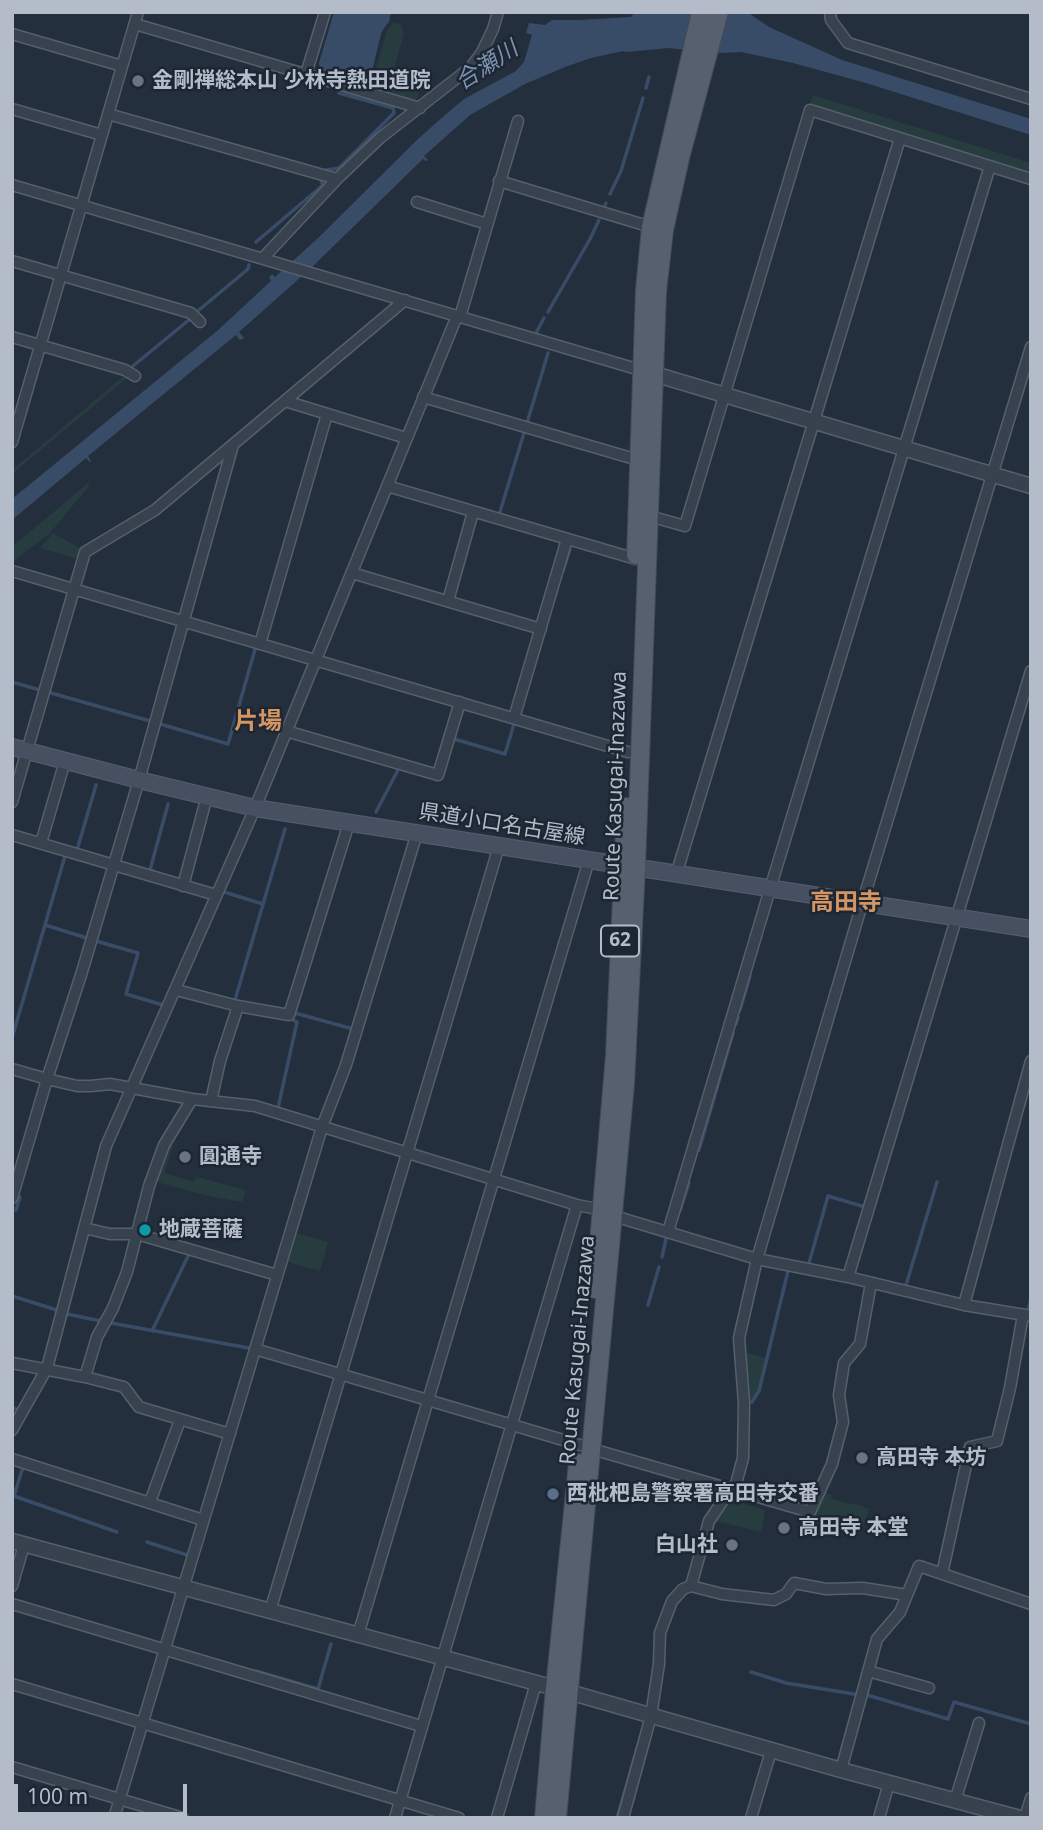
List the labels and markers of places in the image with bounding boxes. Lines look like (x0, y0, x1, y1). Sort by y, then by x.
place label: 金剛禅総本山 少林寺熱田道院 (152, 68, 430, 94)
marker: 金剛禅総本山 少林寺熱田道院 (130, 73, 146, 89)
place label: 圓通寺 (199, 1144, 262, 1170)
marker: 圓通寺 (177, 1149, 193, 1165)
place label: 地蔵菩薩 (159, 1217, 243, 1243)
marker: 地蔵菩薩 (137, 1222, 153, 1238)
place label: 高田寺 本坊 (876, 1445, 986, 1471)
marker: 高田寺 本坊 (854, 1450, 870, 1466)
place label: 西枇杷島警察署高田寺交番 (567, 1481, 819, 1507)
marker: 西枇杷島警察署高田寺交番 (545, 1486, 561, 1502)
place label: 高田寺 本堂 (798, 1515, 908, 1541)
marker: 高田寺 本堂 (776, 1520, 792, 1536)
place label: 白山社 (655, 1532, 718, 1558)
marker: 白山社 (724, 1537, 740, 1553)

